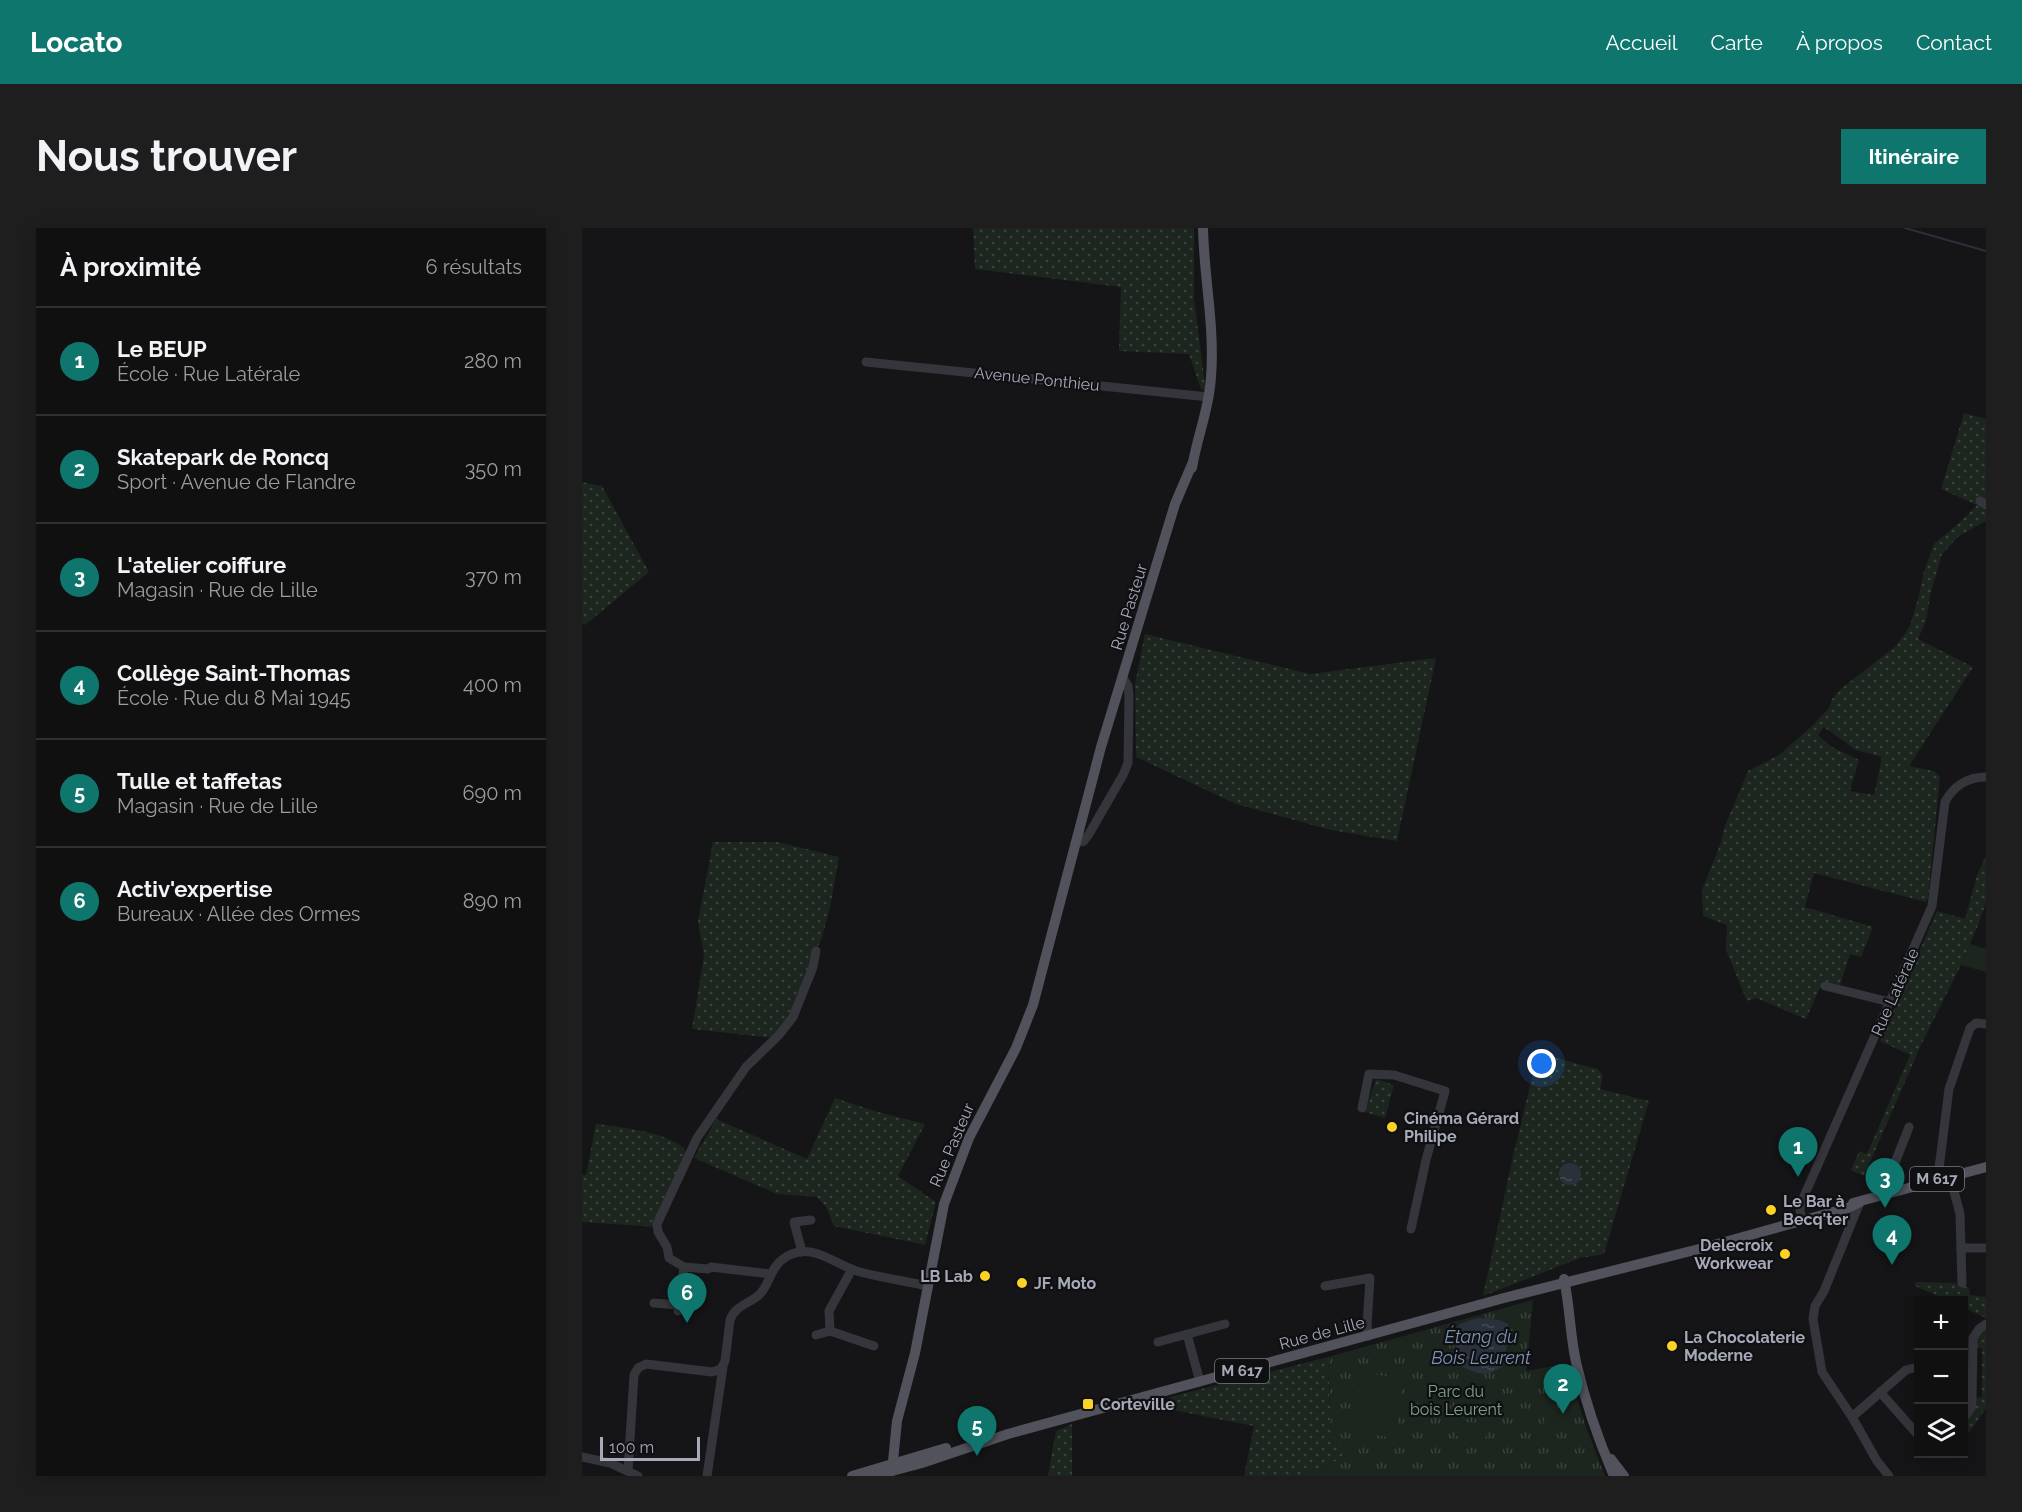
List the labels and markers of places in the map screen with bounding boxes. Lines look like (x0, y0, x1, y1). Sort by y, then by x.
place label: Cinéma Gérard Philipe (1404, 1109, 1519, 1146)
marker: Cinéma Gérard Philipe (1385, 1120, 1399, 1134)
pin: 1 (1778, 1128, 1818, 1177)
pin: 3 (1866, 1158, 1904, 1208)
place label: Le Bar à Becq'ter (1783, 1192, 1848, 1229)
marker: Le Bar à Becq'ter (1764, 1203, 1778, 1217)
pin: 4 (1872, 1216, 1912, 1265)
place label: Delecroix Workwear (1694, 1236, 1773, 1273)
marker: Delecroix Workwear (1778, 1247, 1792, 1261)
place label: LB Lab (920, 1267, 973, 1286)
marker: LB Lab (978, 1269, 992, 1283)
pin: 6 (668, 1274, 706, 1323)
place label: JF. Moto (1034, 1274, 1097, 1293)
marker: JF. Moto (1015, 1276, 1029, 1290)
place label: La Chocolaterie Moderne (1684, 1328, 1805, 1365)
marker: La Chocolaterie Moderne (1665, 1339, 1679, 1353)
pin: 2 (1544, 1364, 1582, 1414)
place label: Corteville (1100, 1395, 1175, 1414)
marker: Corteville (1081, 1397, 1095, 1411)
pin: 5 (958, 1406, 996, 1456)

